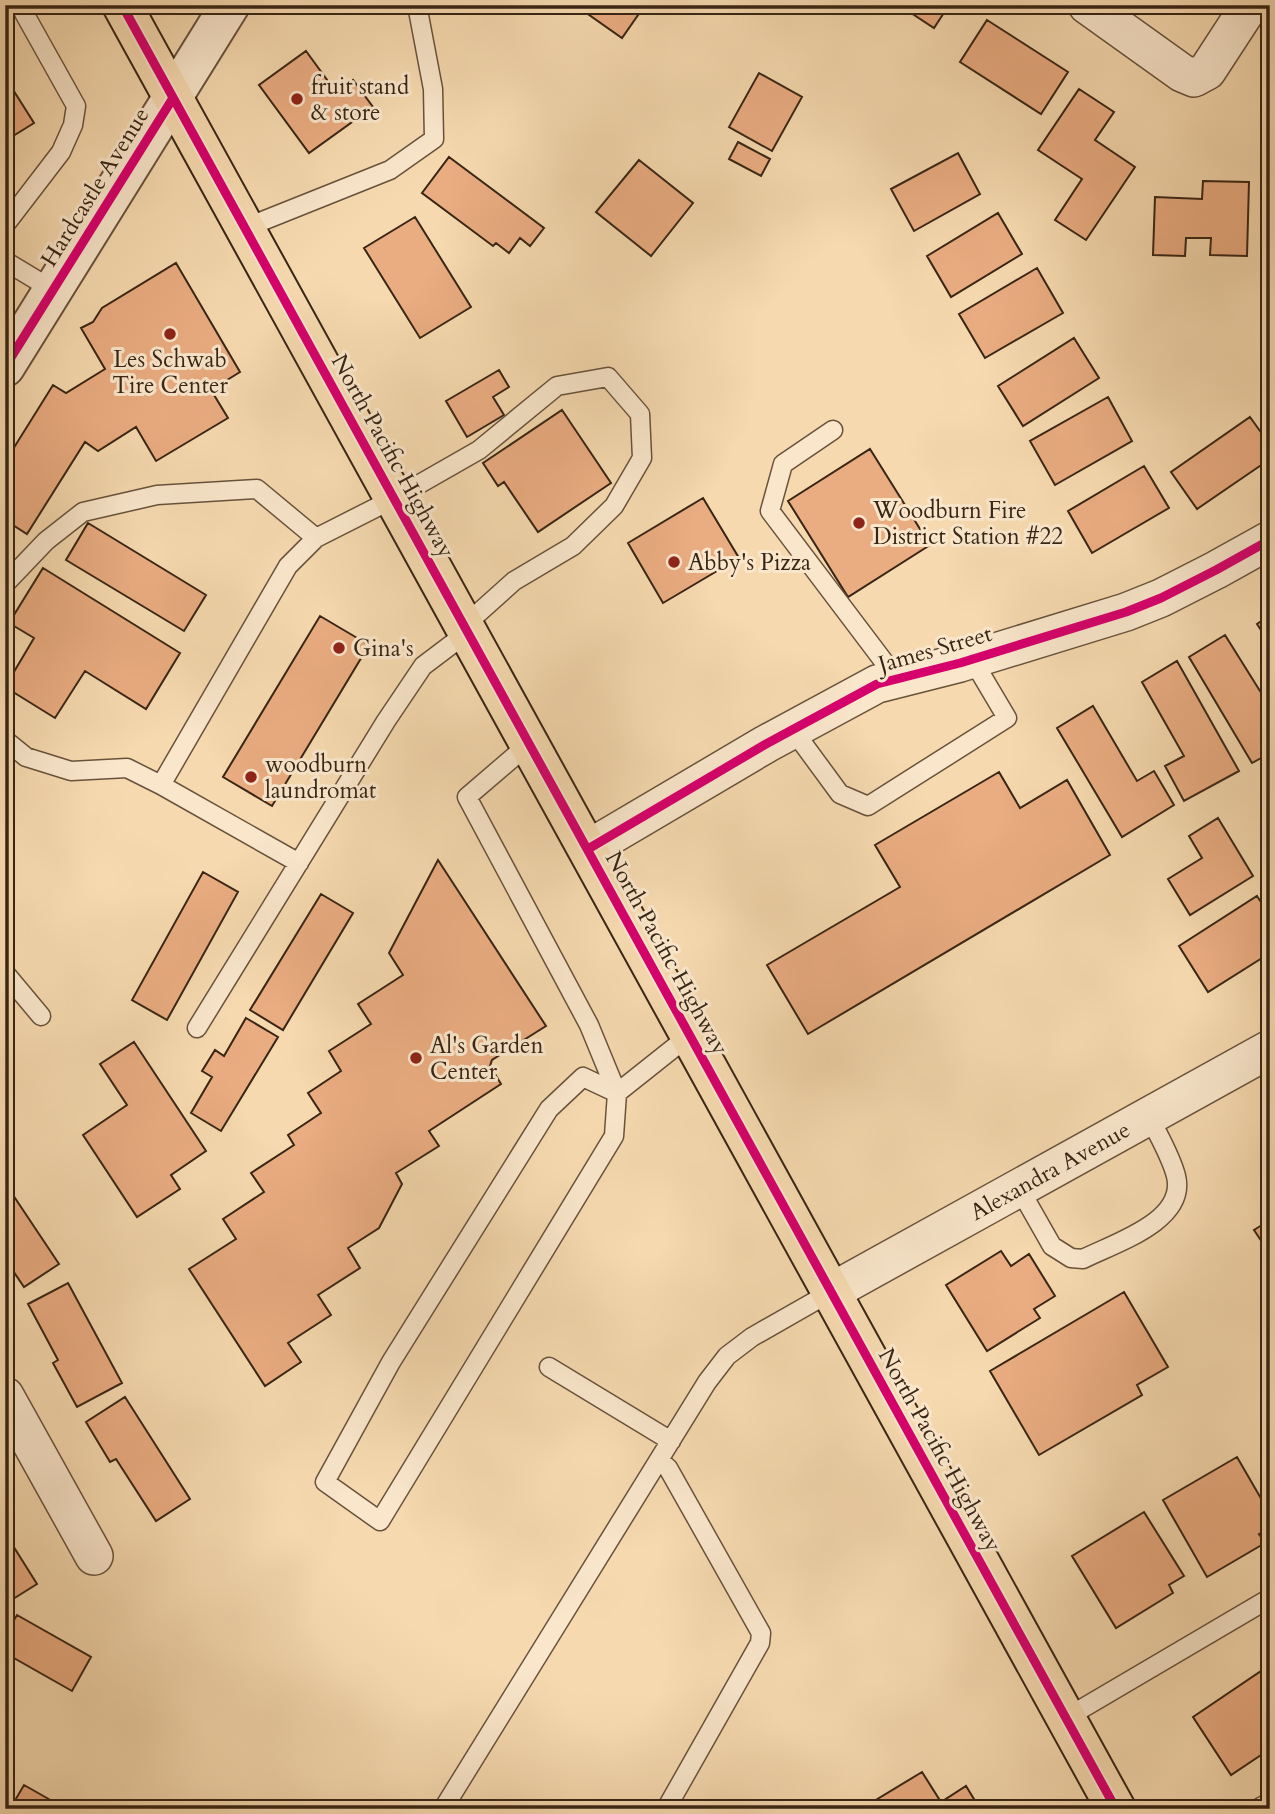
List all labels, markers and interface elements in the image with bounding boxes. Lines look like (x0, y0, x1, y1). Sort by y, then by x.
place label: fruit stand & store (311, 71, 410, 128)
marker: fruit stand & store (289, 91, 305, 107)
street label: Hardcastle Avenue (34, 102, 156, 272)
marker: Les Schwab Tire Center (162, 326, 178, 342)
place label: Les Schwab Tire Center (112, 344, 228, 401)
street label: North Pacific Highway (324, 349, 462, 563)
place label: Woodburn Fire District Station #22 (872, 495, 1063, 552)
marker: Woodburn Fire District Station #22 (851, 515, 867, 531)
place label: Abby's Pizza (688, 547, 811, 578)
marker: Abby's Pizza (666, 554, 682, 570)
street label: James Street (872, 618, 995, 681)
place label: Gina's (353, 633, 414, 664)
marker: Gina's (331, 640, 347, 656)
place label: woodburn laundromat (265, 749, 376, 806)
marker: woodburn laundromat (243, 769, 259, 785)
street label: North Pacific Highway (598, 846, 736, 1060)
place label: Al's Garden Center (430, 1030, 544, 1087)
marker: Al's Garden Center (408, 1050, 424, 1066)
street label: Alexandra Avenue (964, 1114, 1136, 1228)
street label: North Pacific Highway (871, 1343, 1009, 1557)

